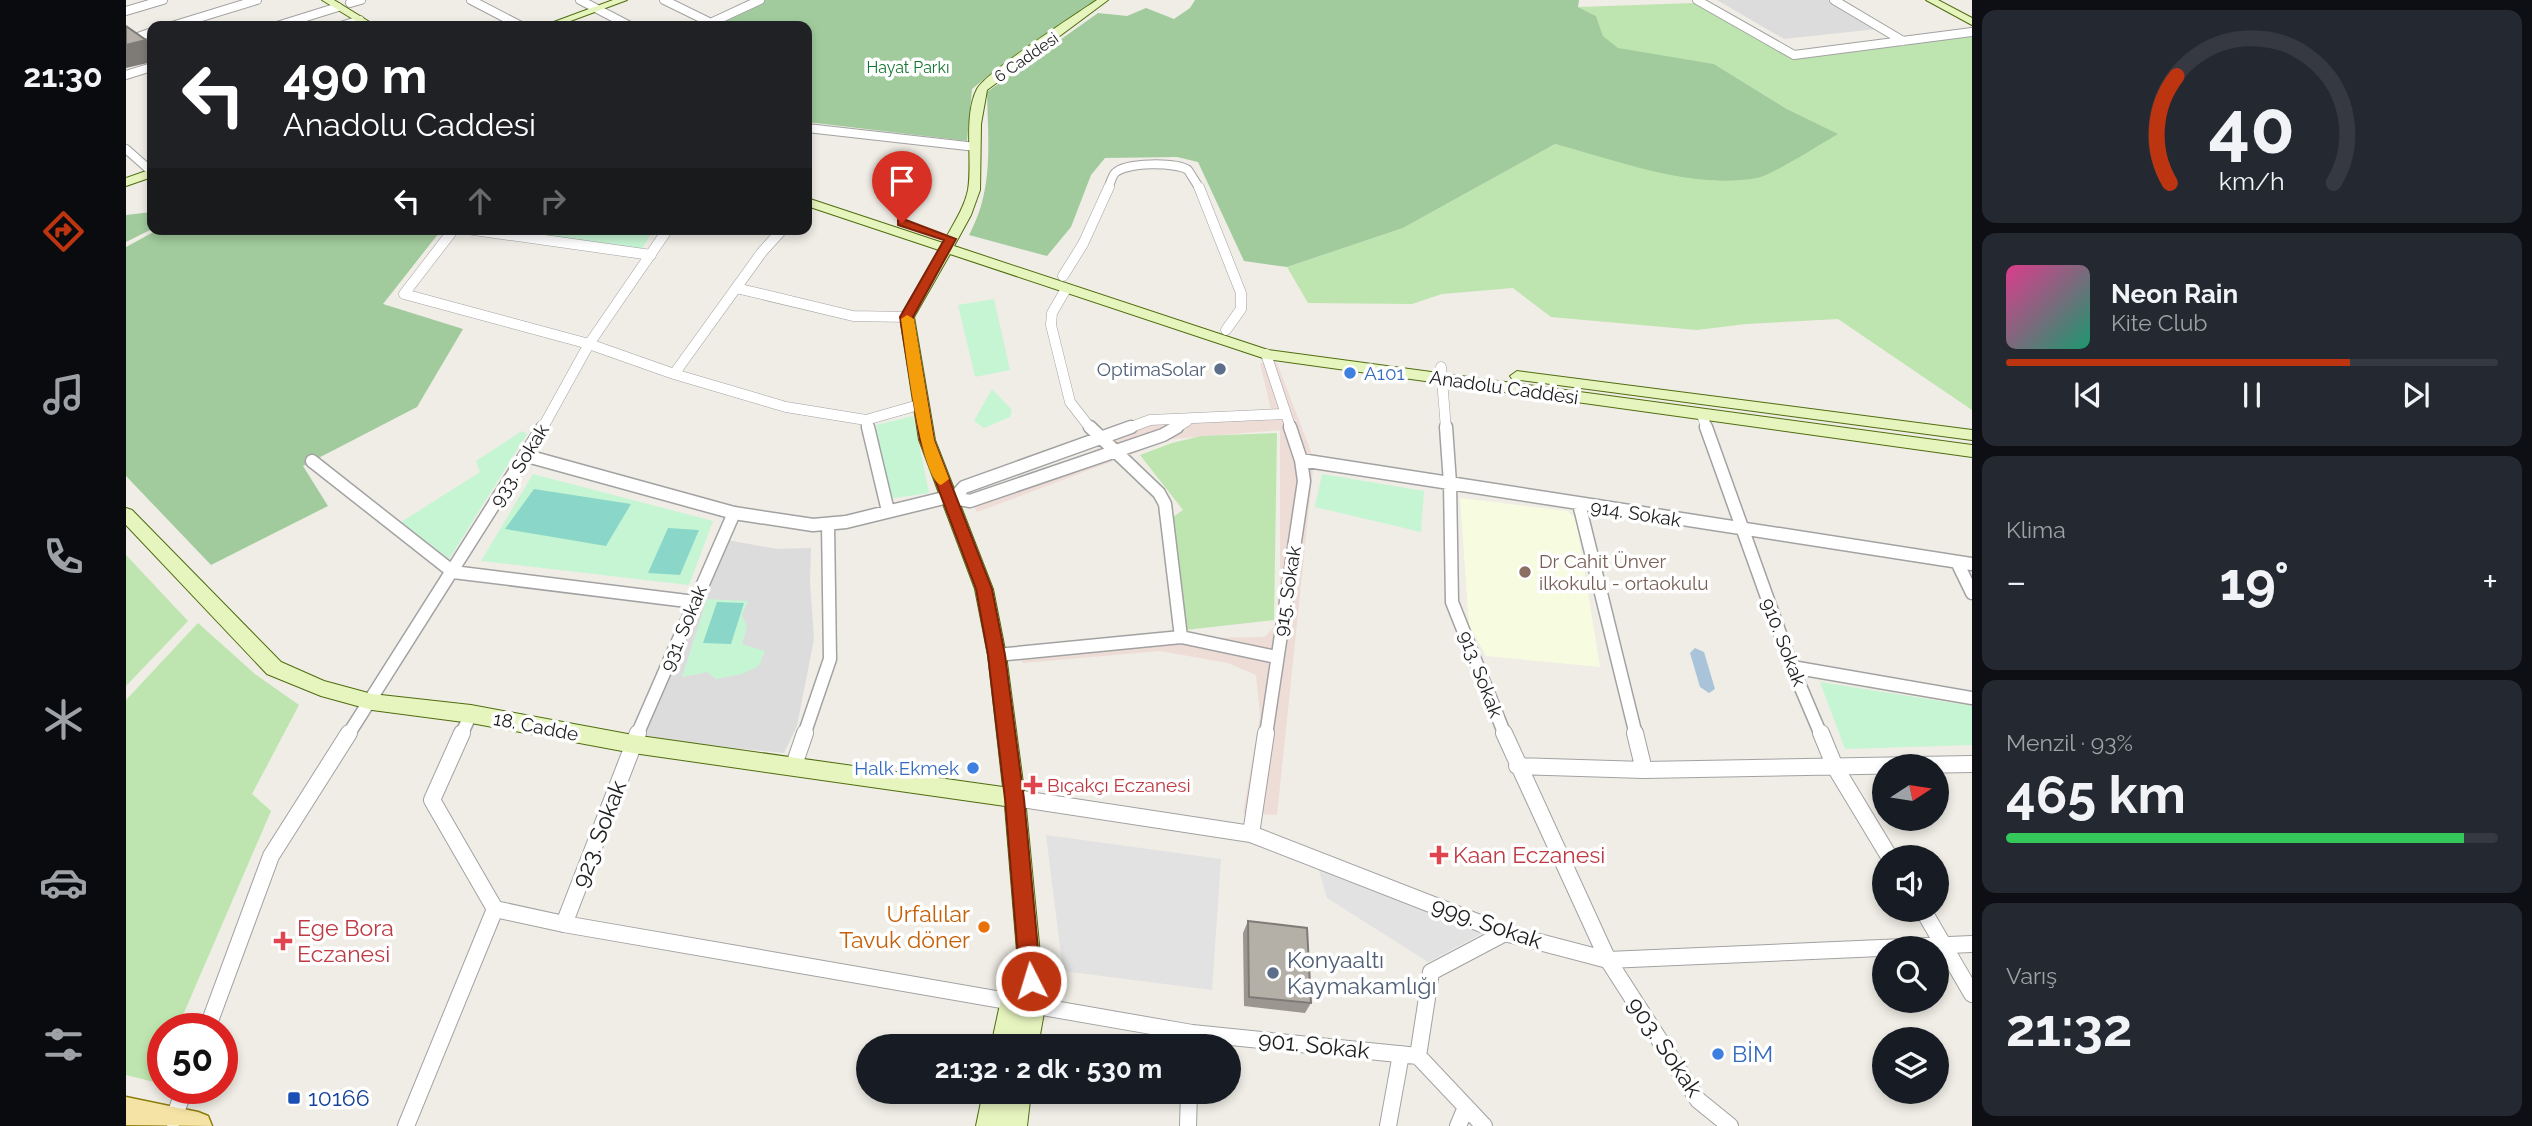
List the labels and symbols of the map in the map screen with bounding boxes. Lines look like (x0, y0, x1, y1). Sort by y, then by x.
street label: 6 Caddesi (991, 28, 1062, 86)
park label: Hayat Parkı (867, 58, 949, 77)
pin (872, 151, 932, 223)
place label: OptimaSolar (1097, 358, 1206, 380)
marker: OptimaSolar (1212, 361, 1228, 377)
place label: A101 (1364, 362, 1405, 384)
marker: A101 (1342, 365, 1358, 381)
street label: Anadolu Caddesi (1428, 366, 1580, 408)
street label: 933. Sokak (485, 420, 553, 510)
street label: 914. Sokak (1589, 495, 1683, 531)
street label: 915. Sokak (1269, 544, 1305, 638)
place label: Dr Cahit Ünver ilkokulu - ortaokulu (1539, 550, 1709, 594)
marker: Dr Cahit Ünver ilkokulu - ortaokulu (1517, 564, 1533, 580)
street label: 931. Sokak (655, 582, 711, 674)
street label: 910. Sokak (1757, 595, 1811, 689)
street label: 913. Sokak (1454, 628, 1508, 720)
street label: 18. Cadde (492, 707, 580, 745)
north arrow (1872, 754, 1950, 831)
place label: Halk Ekmek (854, 757, 959, 779)
marker: Halk Ekmek (965, 760, 981, 776)
place label: Bıçakçı Eczanesi (1047, 774, 1191, 796)
street label: 923. Sokak (566, 776, 631, 891)
marker: Bıçakçı Eczanesi (1025, 777, 1041, 793)
place label: Kaan Eczanesi (1453, 841, 1605, 868)
marker: Kaan Eczanesi (1431, 847, 1447, 863)
street label: 999. Sokak (1428, 891, 1546, 954)
place label: Urfalılar Tavuk döner (839, 900, 970, 953)
place label: Ege Bora Eczanesi (297, 914, 394, 967)
marker: Urfalılar Tavuk döner (976, 919, 992, 935)
marker: Ege Bora Eczanesi (275, 933, 291, 949)
position arrow (994, 944, 1068, 1018)
place label: Konyaaltı Kaymakamlığı (1287, 946, 1436, 999)
marker: Konyaaltı Kaymakamlığı (1265, 965, 1281, 981)
street label: 903. Sokak (1622, 992, 1709, 1102)
speed limit sign: 50 (147, 1013, 238, 1104)
street label: 901. Sokak (1257, 1025, 1371, 1064)
place label: BİM (1732, 1040, 1773, 1067)
marker: BİM (1710, 1046, 1726, 1062)
place label: 10166 (308, 1084, 370, 1111)
marker: 10166 (286, 1090, 302, 1106)

